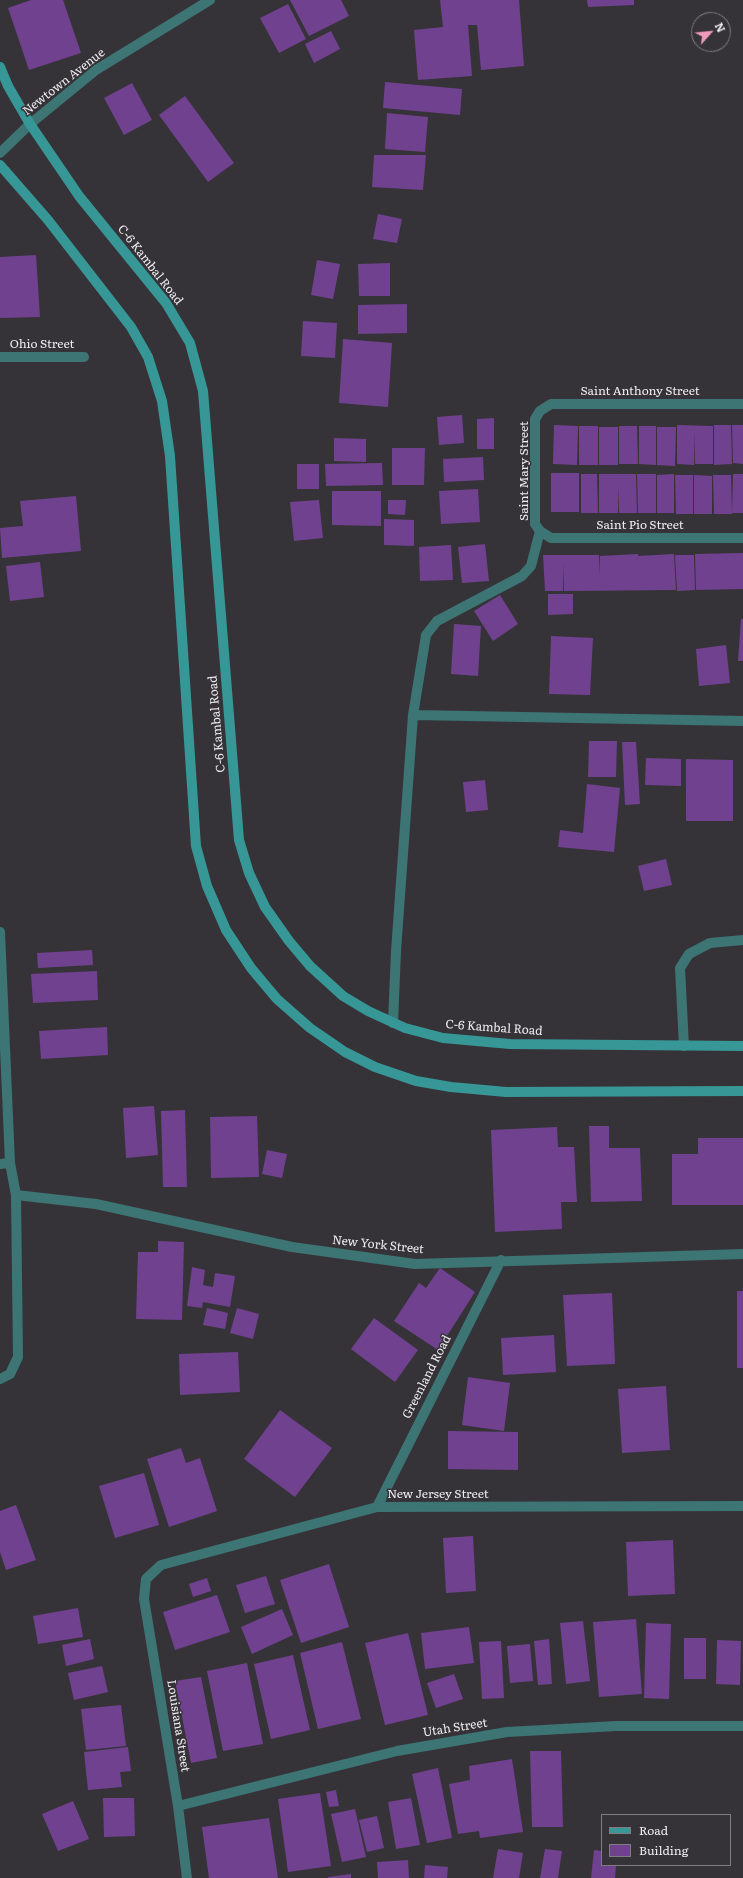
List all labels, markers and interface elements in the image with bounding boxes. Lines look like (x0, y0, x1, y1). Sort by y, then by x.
north arrow (691, 12, 731, 52)
text: N (712, 19, 730, 35)
street label: Newtown Avenue (20, 45, 108, 119)
street label: C-6 Kambal Road (114, 222, 186, 308)
street label: Ohio Street (10, 337, 74, 351)
street label: Saint Anthony Street (580, 384, 700, 398)
street label: Saint Mary Street (517, 421, 531, 521)
street label: Saint Pio Street (596, 518, 684, 532)
street label: C-6 Kambal Road (206, 675, 228, 773)
street label: C-6 Kambal Road (445, 1017, 543, 1039)
street label: New York Street (331, 1233, 425, 1257)
street label: Greenland Road (400, 1333, 454, 1421)
street label: New Jersey Street (387, 1487, 489, 1501)
street label: Louisiana Street (164, 1679, 192, 1773)
street label: Utah Street (422, 1716, 488, 1740)
legend (601, 1814, 731, 1866)
text: Road (639, 1821, 668, 1839)
text: Building (639, 1841, 688, 1859)

